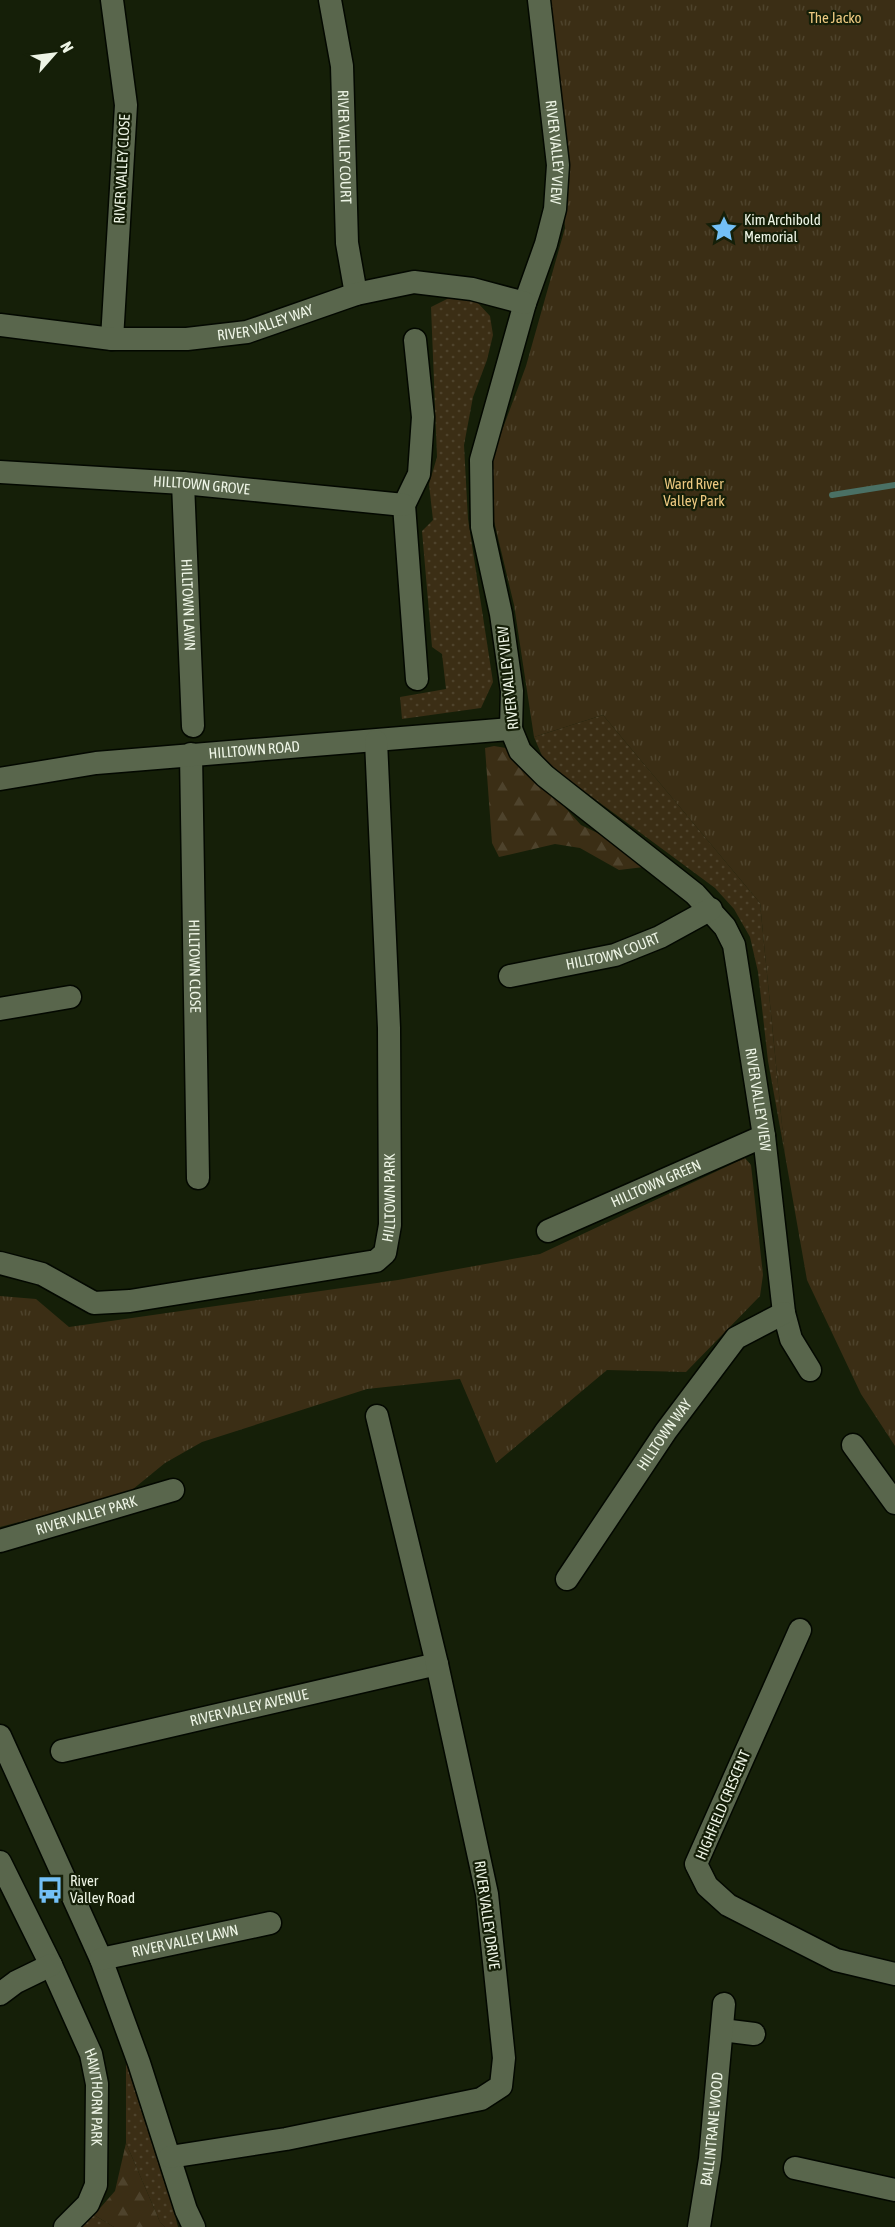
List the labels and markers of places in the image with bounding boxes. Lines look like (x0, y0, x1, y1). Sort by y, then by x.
place label: Kim Archibold Memorial (744, 211, 821, 245)
place icon: Kim Archibold Memorial (709, 214, 739, 244)
place label: River Valley Road (70, 1872, 135, 1906)
bus stop icon: River Valley Road (35, 1875, 65, 1905)

